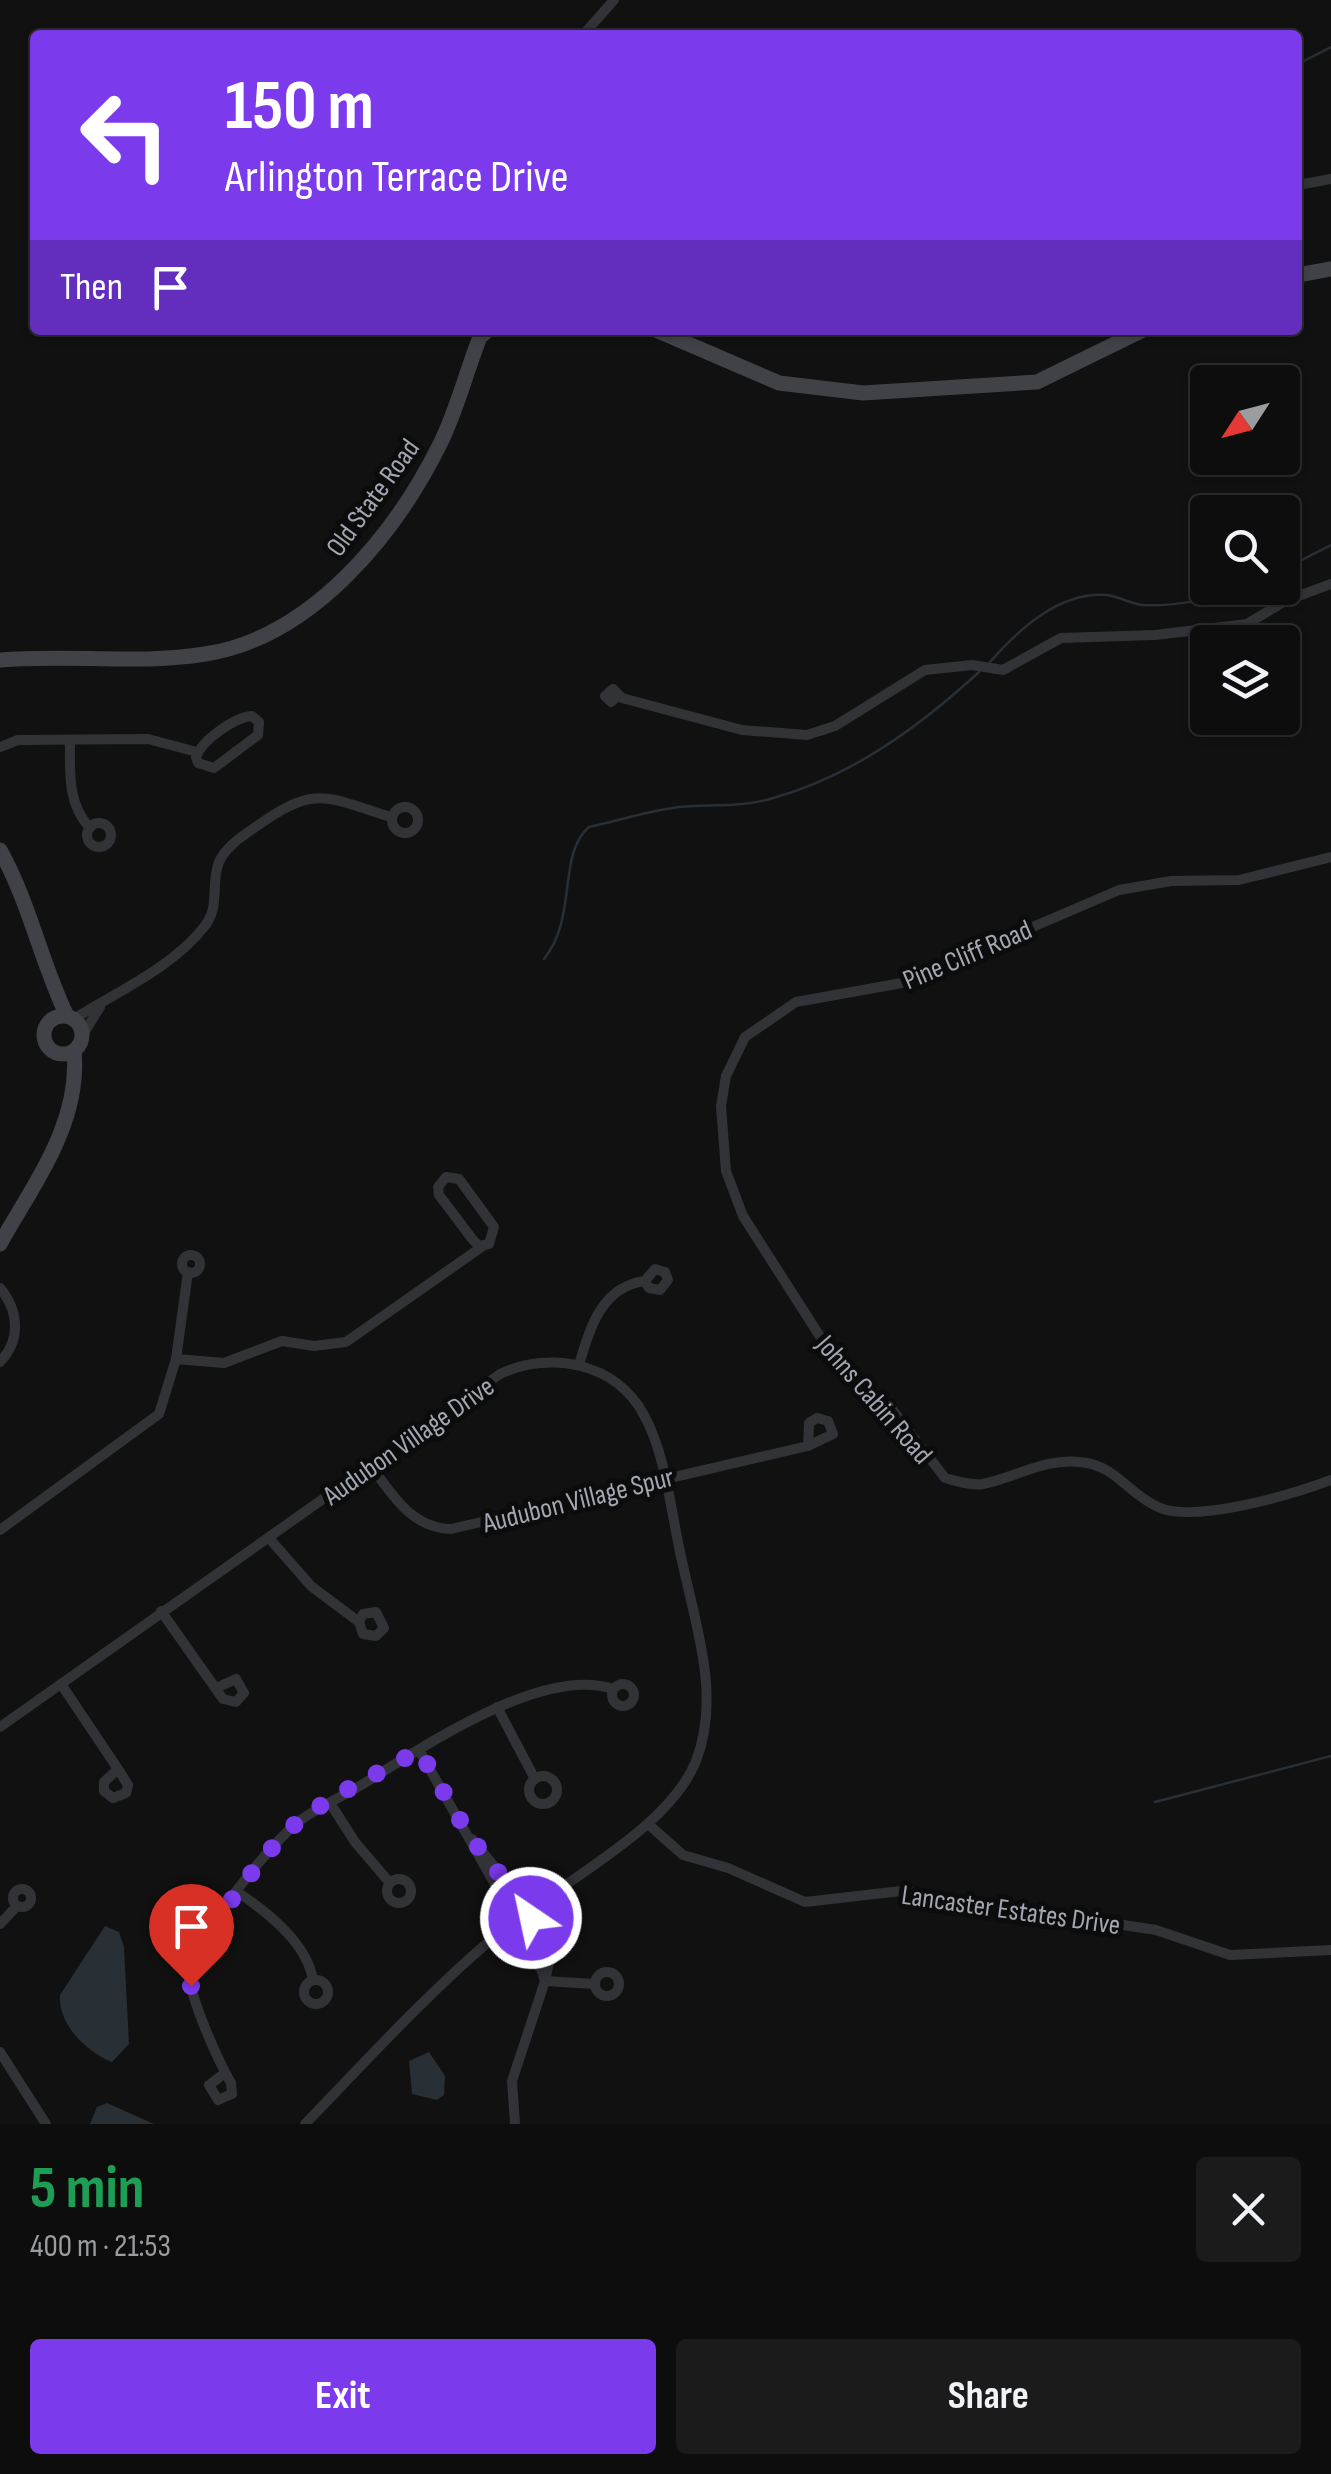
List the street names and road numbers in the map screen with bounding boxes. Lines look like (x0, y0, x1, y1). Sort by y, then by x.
street label: Old State Road (320, 433, 427, 563)
street label: Pine Cliff Road (898, 914, 1037, 997)
street label: Johns Cabin Road (808, 1328, 939, 1471)
street label: Audubon Village Drive (316, 1370, 501, 1513)
street label: Audubon Village Spur (478, 1461, 677, 1540)
street label: Lancaster Estates Drive (899, 1879, 1122, 1942)

